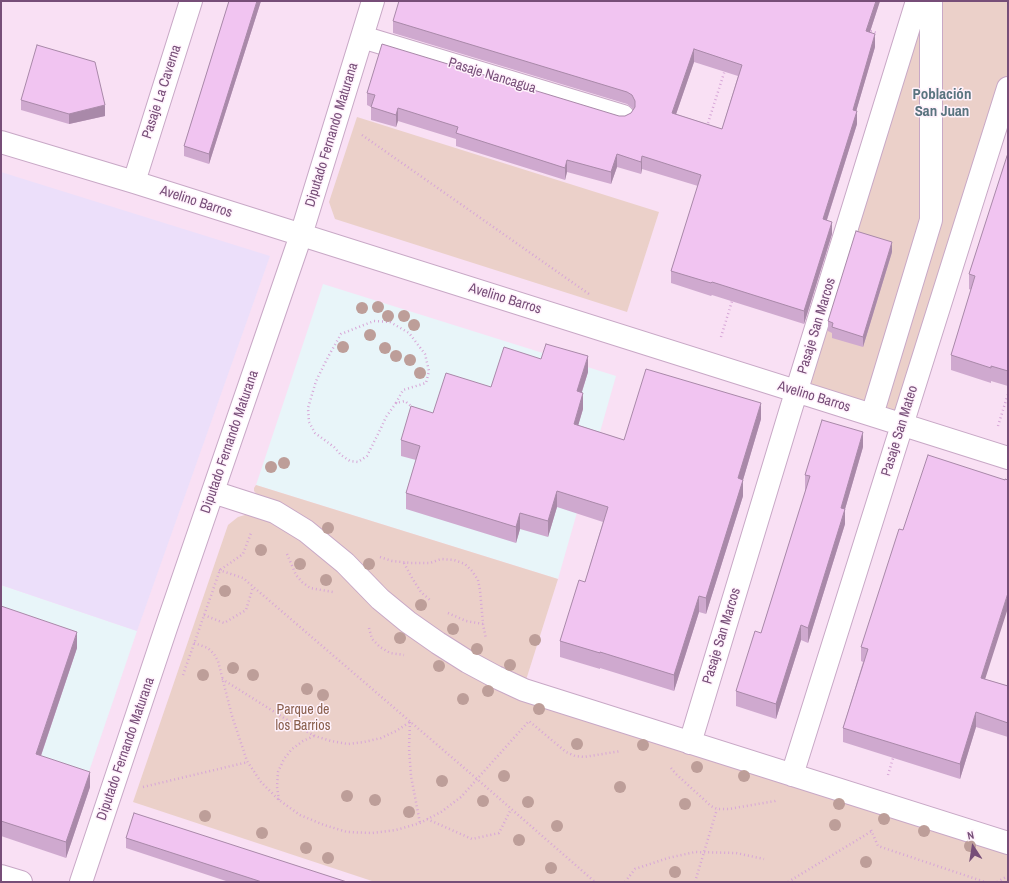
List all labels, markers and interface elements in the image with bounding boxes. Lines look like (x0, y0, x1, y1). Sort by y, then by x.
street label: Pasaje La Caverna (139, 43, 185, 141)
street label: Pasaje Nancagua (446, 55, 538, 97)
street label: Diputado Fernando Maturana (302, 61, 362, 209)
district label: Población San Juan (913, 86, 971, 121)
street label: Avelino Barros (158, 182, 234, 222)
street label: Pasaje San Marcos (794, 276, 840, 376)
street label: Avelino Barros (467, 280, 543, 318)
street label: Diputado Fernando Maturana (198, 368, 262, 516)
street label: Avelino Barros (776, 378, 852, 416)
street label: Pasaje San Mateo (878, 384, 922, 478)
street label: Pasaje San Marcos (699, 586, 745, 686)
street label: Diputado Fernando Maturana (94, 675, 158, 823)
park label: Parque de los Barrios (276, 702, 330, 734)
north arrow (953, 827, 993, 867)
text: N (966, 828, 975, 843)

